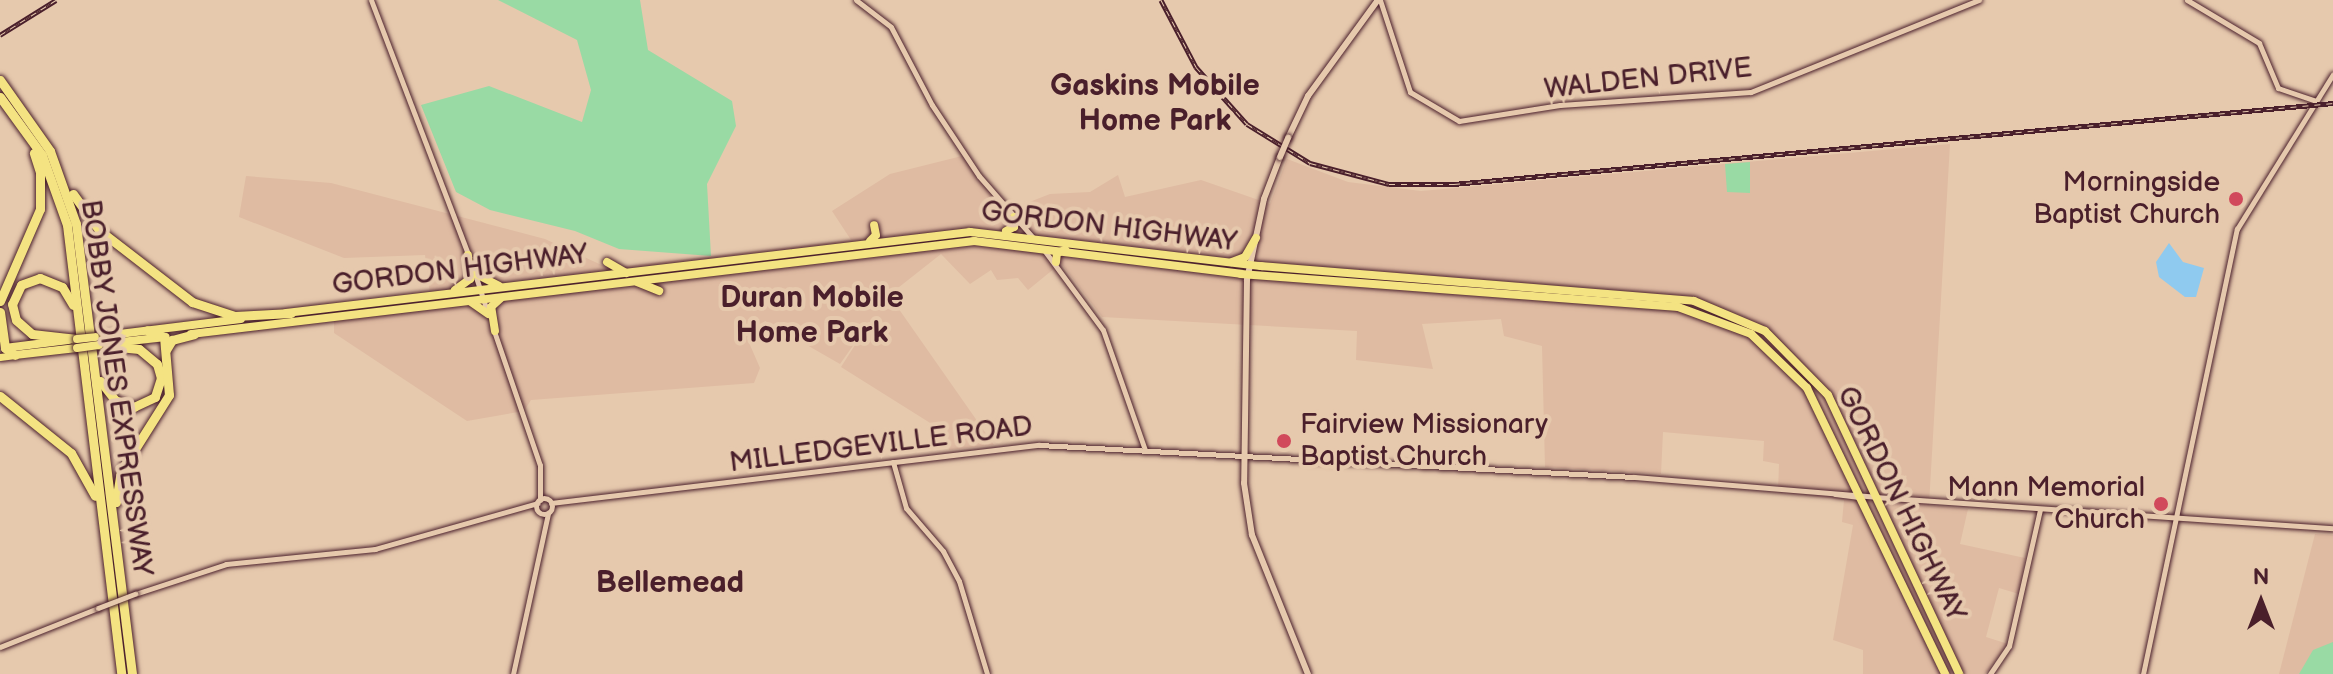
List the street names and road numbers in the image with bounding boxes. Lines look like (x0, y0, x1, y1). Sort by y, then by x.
street label: WALDEN DRIVE (1542, 51, 1754, 107)
street label: GORDON HIGHWAY (979, 195, 1239, 259)
street label: BOBBY JONES EXPRESSWAY (73, 197, 159, 579)
street label: GORDON HIGHWAY (330, 238, 590, 302)
street label: GORDON HIGHWAY (1829, 381, 1973, 627)
street label: MILLEDGEVILLE ROAD (727, 410, 1035, 480)

